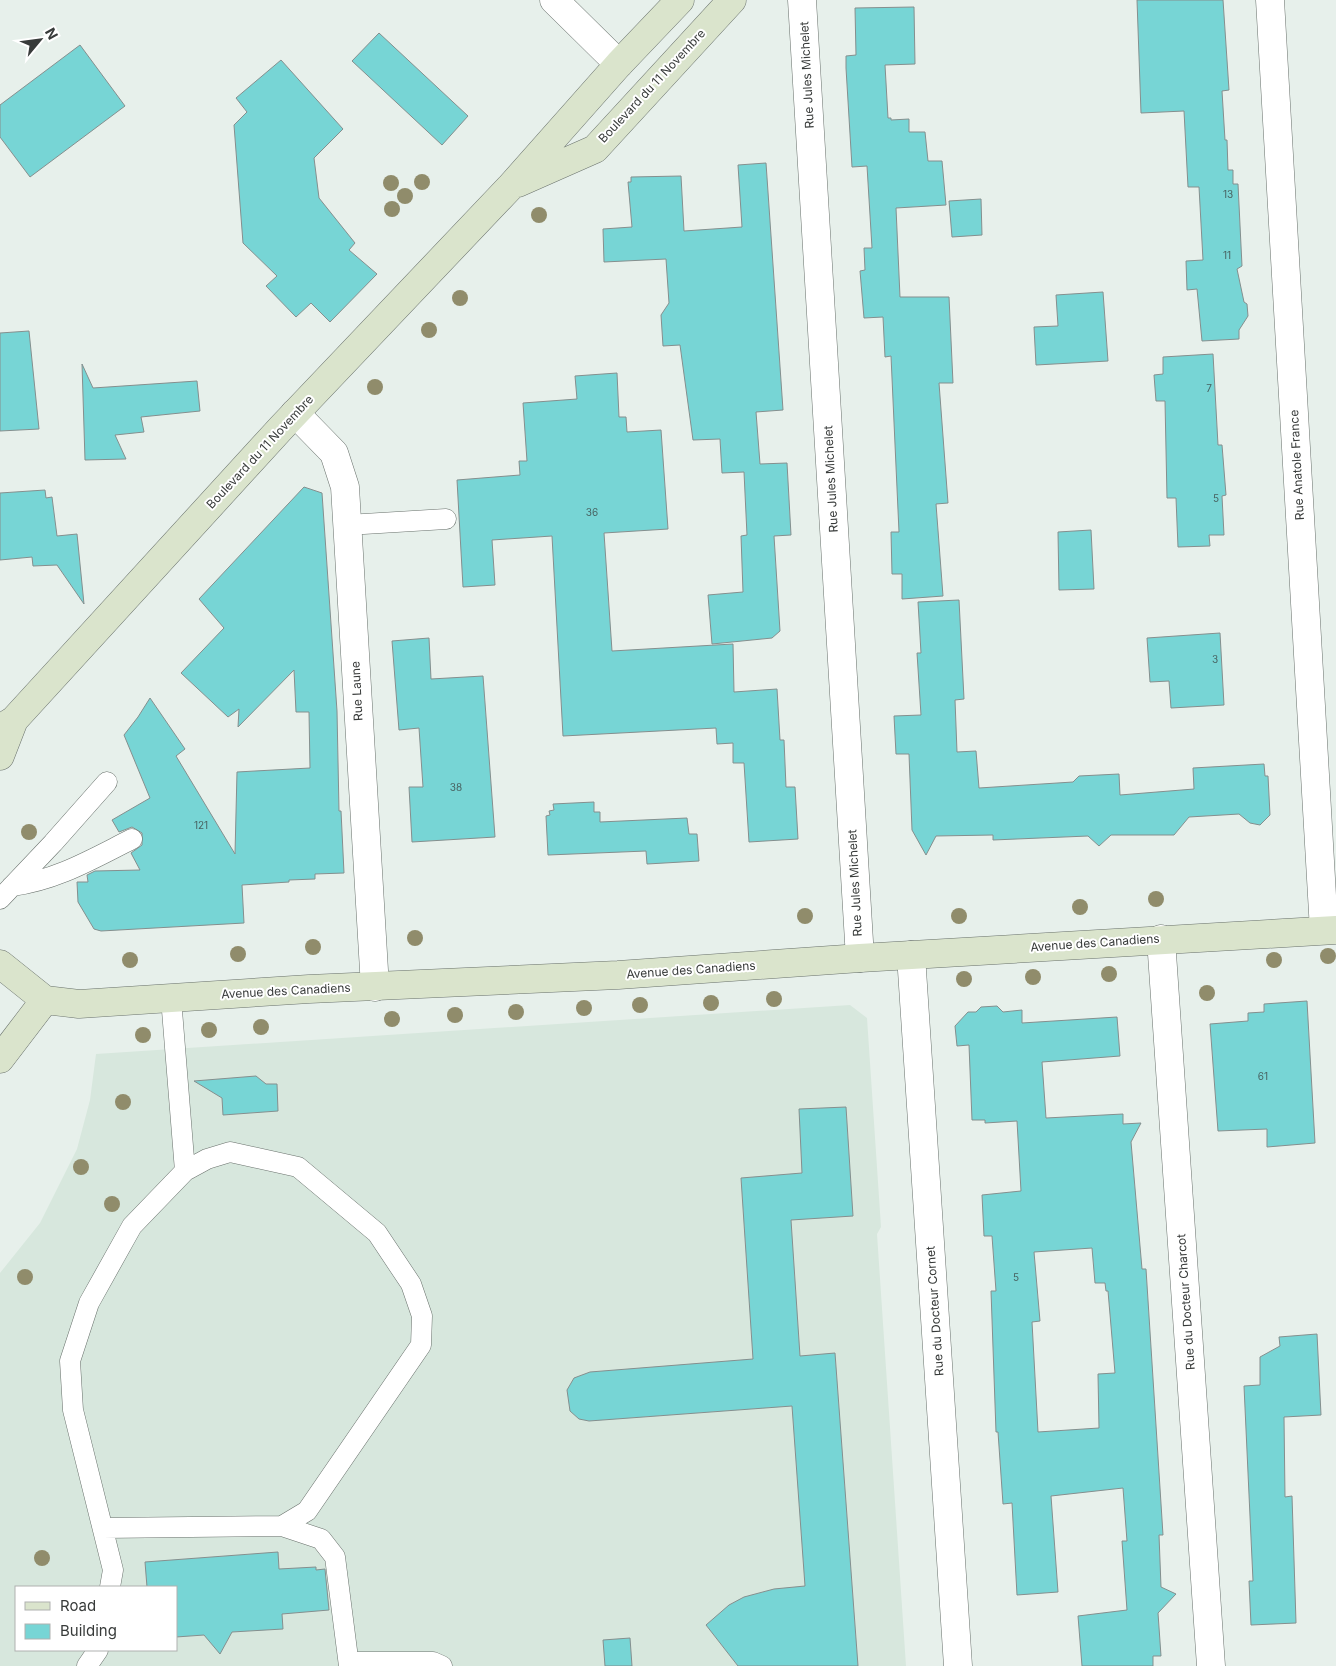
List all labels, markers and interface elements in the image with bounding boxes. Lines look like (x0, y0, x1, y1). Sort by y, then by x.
north arrow (15, 15, 65, 65)
street label: Rue Jules Michelet (796, 21, 817, 129)
text: N (42, 25, 62, 42)
street label: Boulevard du 11 Novembre (595, 26, 708, 146)
house number: 13 (1223, 188, 1233, 200)
house number: 11 (1223, 249, 1231, 261)
house number: 7 (1206, 382, 1212, 394)
street label: Boulevard du 11 Novembre (203, 392, 316, 512)
street label: Rue Anatole France (1286, 409, 1307, 521)
street label: Rue Jules Michelet (820, 425, 841, 533)
house number: 5 (1213, 492, 1219, 504)
house number: 36 (586, 506, 598, 518)
house number: 3 (1212, 653, 1218, 665)
street label: Rue Laune (347, 661, 366, 721)
house number: 38 (450, 781, 462, 793)
house number: 121 (194, 819, 208, 831)
street label: Rue Jules Michelet (844, 829, 865, 937)
street label: Avenue des Canadiens (1030, 930, 1160, 955)
street label: Avenue des Canadiens (626, 957, 756, 982)
street label: Avenue des Canadiens (221, 980, 351, 1001)
house number: 61 (1258, 1070, 1268, 1082)
street label: Rue du Docteur Charcot (1173, 1233, 1198, 1371)
street label: Rue du Docteur Cornet (922, 1246, 947, 1377)
house number: 5 (1013, 1271, 1019, 1283)
legend (15, 1586, 178, 1651)
text: Road (60, 1596, 96, 1615)
text: Building (60, 1621, 117, 1640)

